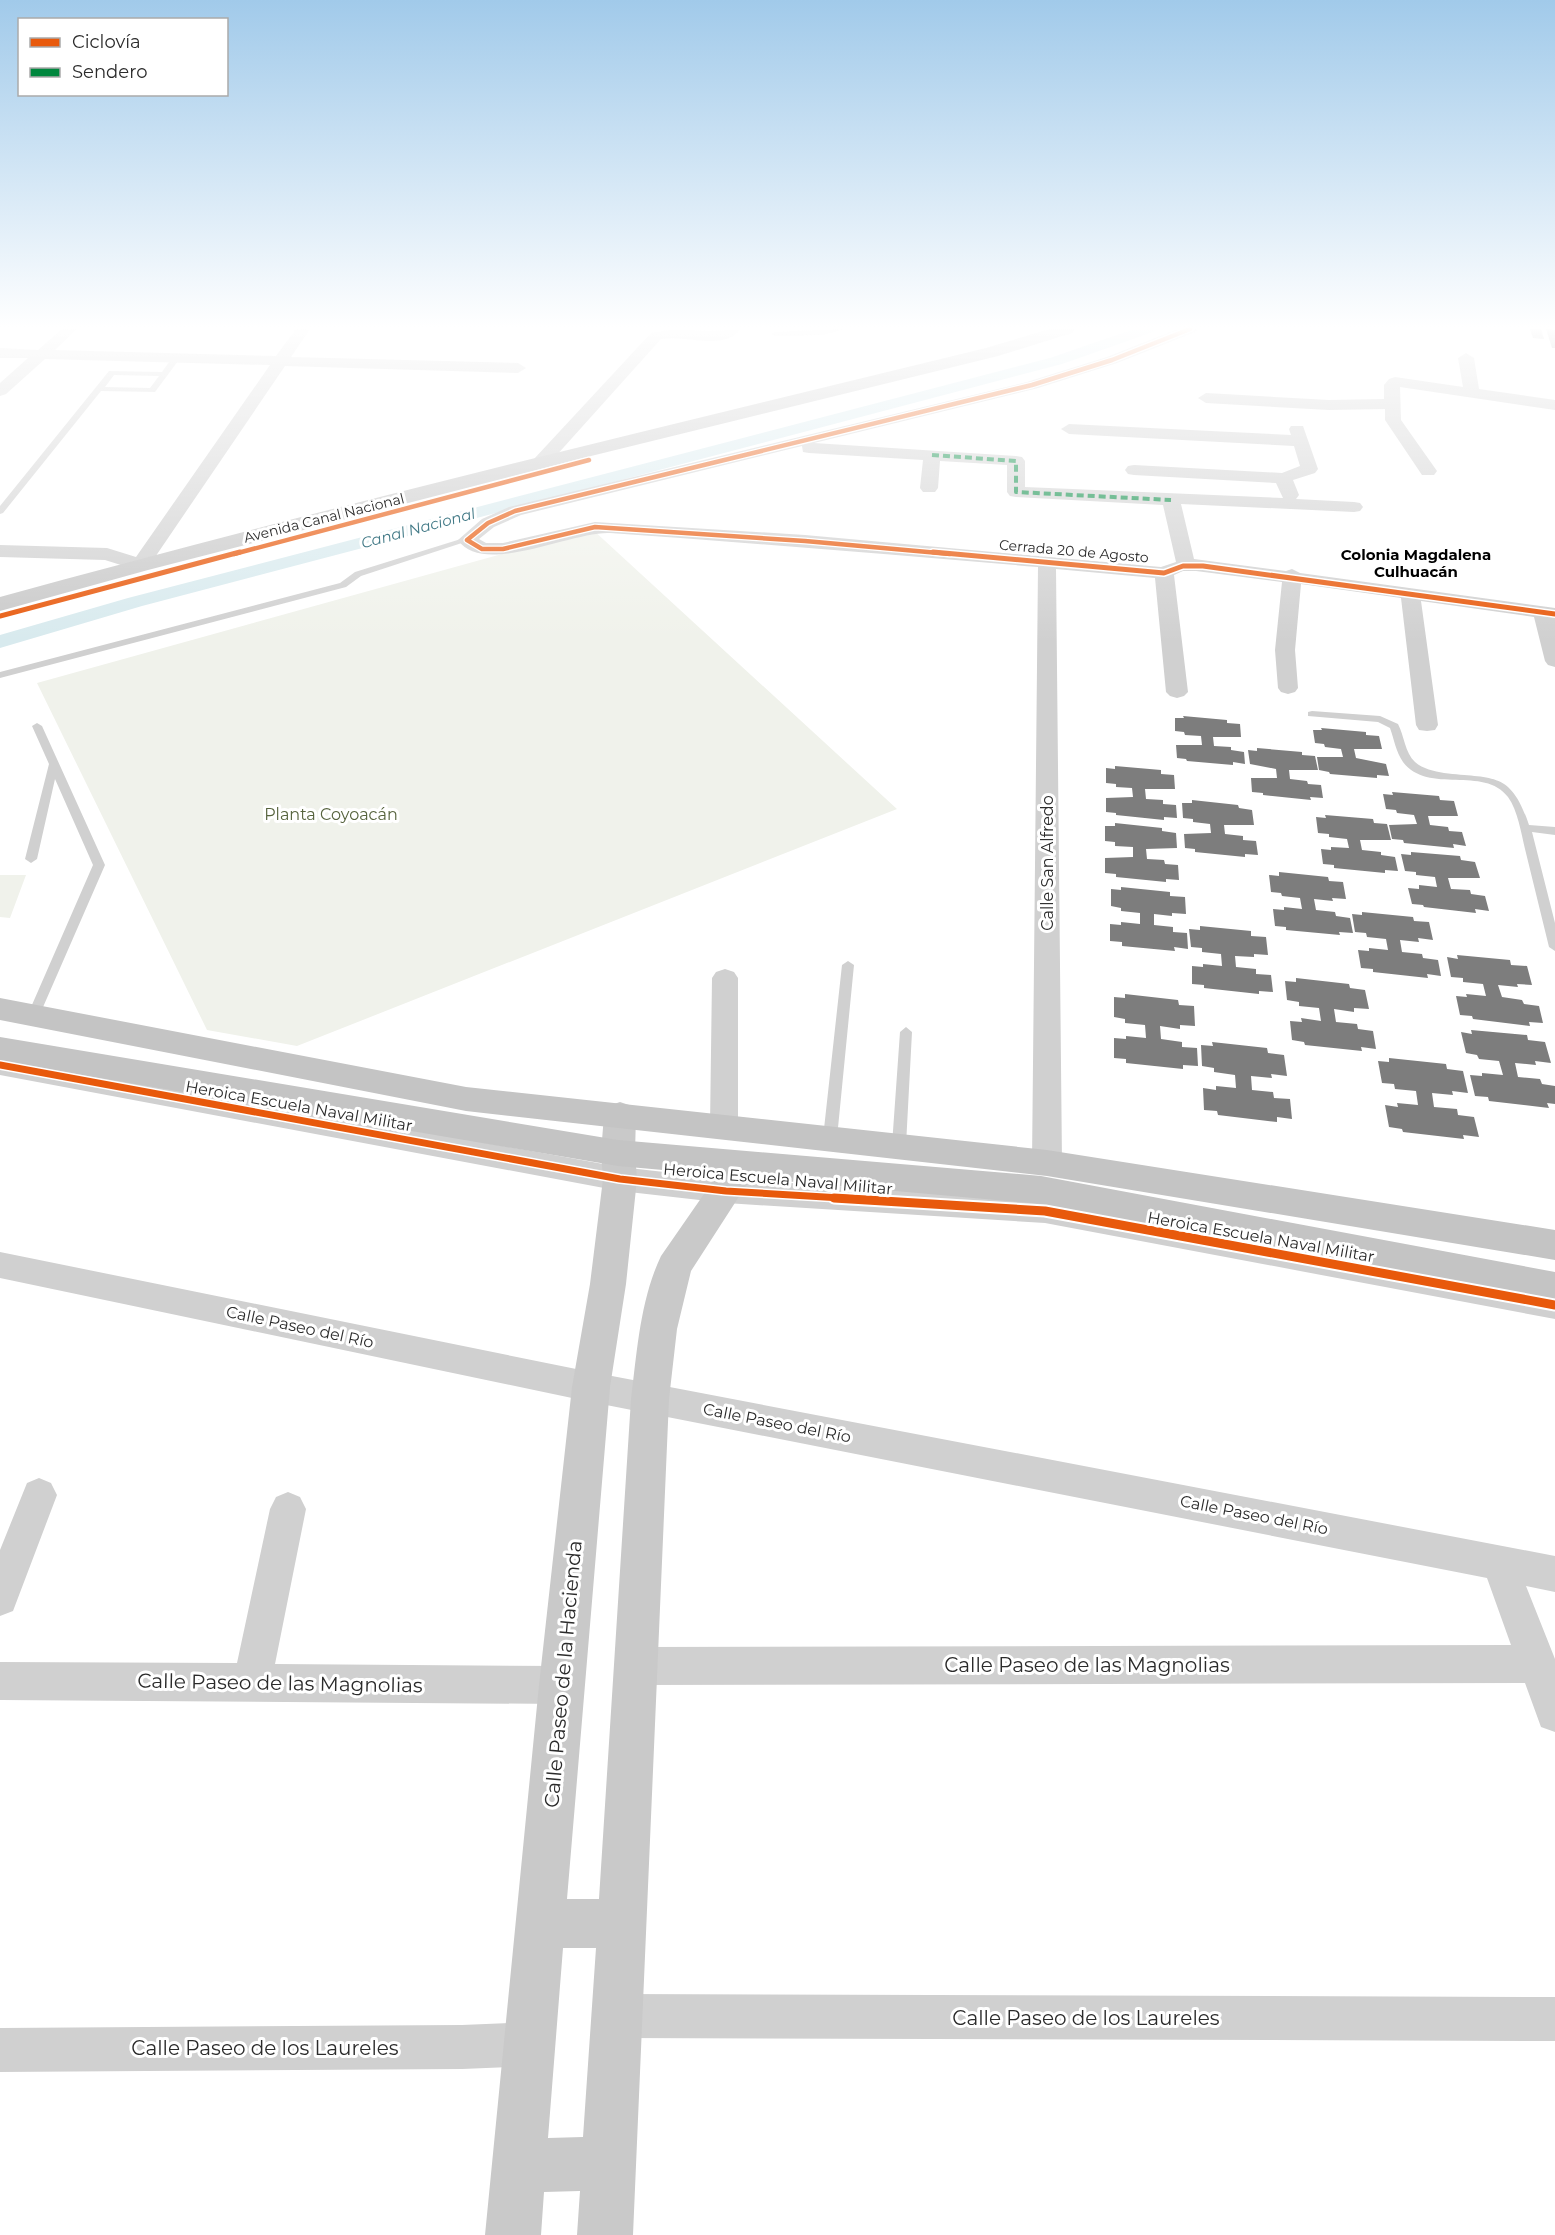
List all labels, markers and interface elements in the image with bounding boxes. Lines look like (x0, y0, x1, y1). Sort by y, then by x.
legend (18, 18, 228, 96)
text: Ciclovía (72, 31, 141, 53)
text: Sendero (72, 61, 147, 83)
street label: Avenida Canal Nacional (242, 489, 406, 547)
water label: Canal Nacional (359, 504, 477, 552)
street label: Cerrada 20 de Agosto (998, 535, 1150, 567)
district label: Colonia Magdalena Culhuacán (1341, 545, 1491, 581)
street label: Calle San Alfredo (1038, 795, 1057, 931)
park label: Planta Coyoacán (264, 805, 398, 824)
street label: Heroica Escuela Naval Militar (184, 1077, 414, 1135)
street label: Heroica Escuela Naval Militar (662, 1160, 894, 1198)
street label: Heroica Escuela Naval Militar (1146, 1208, 1376, 1266)
street label: Calle Paseo del Río (224, 1302, 376, 1352)
street label: Calle Paseo del Río (701, 1399, 853, 1447)
street label: Calle Paseo del Río (1178, 1491, 1330, 1539)
street label: Calle Paseo de la Hacienda (539, 1539, 587, 1809)
street label: Calle Paseo de las Magnolias (944, 1653, 1230, 1677)
street label: Calle Paseo de las Magnolias (137, 1669, 423, 1697)
street label: Calle Paseo de los Laureles (952, 2006, 1220, 2030)
street label: Calle Paseo de los Laureles (131, 2036, 399, 2060)

